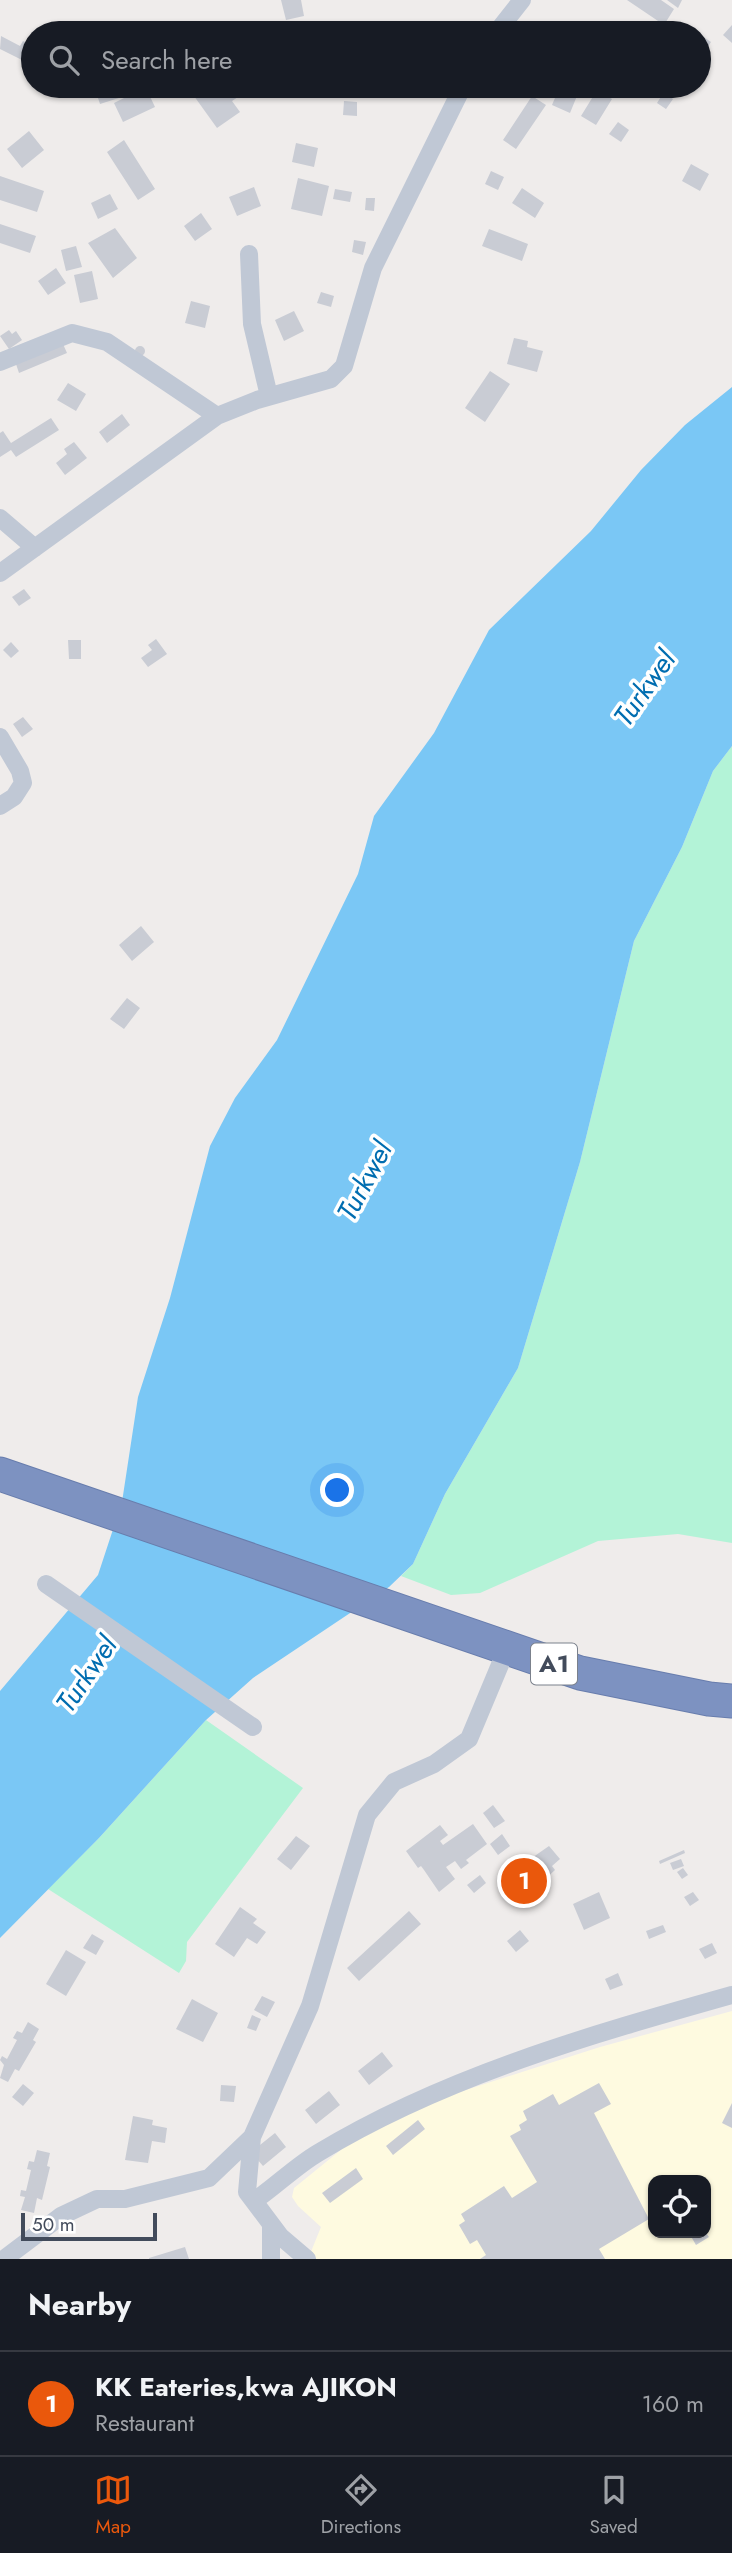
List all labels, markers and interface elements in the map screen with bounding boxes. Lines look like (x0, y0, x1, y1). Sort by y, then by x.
search box (21, 21, 711, 98)
icon: search (45, 41, 83, 79)
text: Search here (101, 41, 233, 79)
water label: Turkwel (603, 640, 686, 735)
water label: Turkwel (326, 1133, 403, 1228)
your location (320, 1473, 354, 1507)
water label: Turkwel (46, 1626, 128, 1721)
road number: A1 (531, 1644, 577, 1684)
pin: 1 (501, 1855, 547, 1907)
map controls (648, 2175, 711, 2238)
button: locate (648, 2175, 711, 2238)
scale bar (21, 2210, 158, 2242)
text: 50 m (32, 2211, 75, 2238)
text: Nearby (28, 2283, 131, 2326)
text: KK Eateries,kwa AJIKON (95, 2368, 397, 2406)
text: 1 (45, 2387, 57, 2421)
text: 160 m (642, 2387, 704, 2421)
text: Restaurant (95, 2406, 194, 2440)
tab: Map (94, 2471, 132, 2540)
tab: Directions (321, 2471, 401, 2540)
tab: Saved (590, 2471, 638, 2540)

